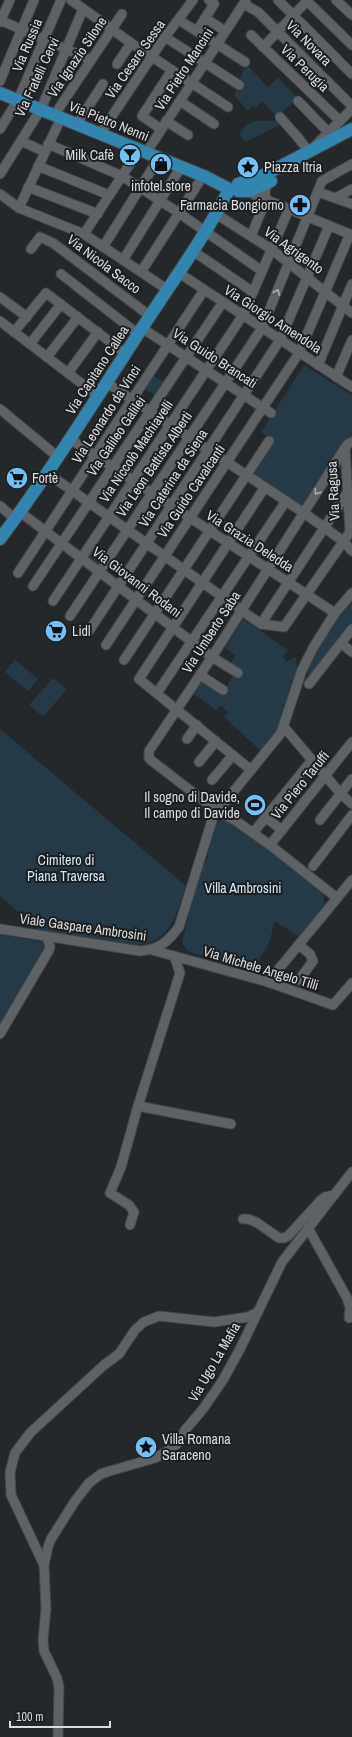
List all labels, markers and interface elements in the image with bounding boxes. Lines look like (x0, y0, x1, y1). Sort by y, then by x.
street label: Via Ignazio Silone (43, 13, 111, 101)
street label: Via Russia (8, 15, 46, 74)
street label: Via Cesare Sessa (101, 16, 169, 102)
street label: Via Novara (282, 16, 336, 70)
street label: Via Pietro Mancini (151, 24, 217, 114)
street label: Via Fratelli Cervi (11, 34, 63, 120)
street label: Via Perugia (277, 41, 333, 96)
street label: Via Pietro Nenni (66, 97, 152, 145)
bar icon: Milk Cafè (117, 142, 143, 168)
place label: Milk Cafè (66, 146, 114, 164)
shop icon: infotel.store (148, 151, 174, 177)
place icon: Piazza Itria (235, 154, 261, 180)
place label: Piazza Itria (264, 158, 323, 176)
place label: infotel.store (131, 177, 191, 195)
pharmacy icon: Farmacia Bongiorno (287, 192, 313, 218)
place label: Farmacia Bongiorno (180, 196, 284, 214)
street label: Via Agrigento (261, 222, 327, 278)
street label: Via Nicola Sacco (63, 230, 145, 298)
street label: Via Giorgio Amendola (221, 281, 326, 358)
one-way arrow (272, 288, 280, 295)
street label: Via Capitano Callea (62, 322, 133, 418)
street label: Via Guido Brancati (169, 324, 261, 392)
street label: Via Leonardo da Vinci (67, 361, 145, 467)
street label: Via Galileo Galilei (83, 392, 149, 480)
street label: Via Niccolò Machiavelli (95, 396, 177, 506)
street label: Via Leon Battista Alberti (112, 408, 196, 520)
street label: Via Caterina da Siena (135, 425, 212, 530)
street label: Via Guido Cavalcanti (153, 441, 229, 541)
street label: Via Ragusa (322, 460, 344, 521)
supermarket icon: Fortè (4, 465, 30, 491)
place label: Fortè (32, 469, 58, 487)
one-way arrow (314, 488, 322, 495)
street label: Via Grazia Deledda (203, 506, 298, 576)
street label: Via Giovanni Rodani (89, 543, 185, 621)
street label: Via Umberto Saba (178, 587, 245, 676)
supermarket icon: Lidl (43, 618, 69, 644)
place label: Lidl (72, 622, 91, 640)
street label: Via Piero Taruffi (267, 747, 333, 823)
place label: Il sogno di Davide, Il campo di Davide (144, 788, 240, 822)
sports icon: Il sogno di Davide, Il campo di Davide (242, 792, 268, 818)
park label: Cimitero di Piana Traversa (27, 851, 106, 885)
park label: Villa Ambrosini (204, 879, 282, 897)
street label: Viale Gaspare Ambrosini (18, 909, 148, 945)
street label: Via Michele Angelo Tilli (201, 942, 321, 994)
street label: Via Ugo La Mafia (184, 1318, 244, 1405)
place label: Villa Romana Saraceno (162, 1430, 231, 1464)
place icon: Villa Romana Saraceno (133, 1434, 159, 1460)
scale bar (10, 1703, 110, 1729)
text: 100 m (16, 1709, 43, 1725)

